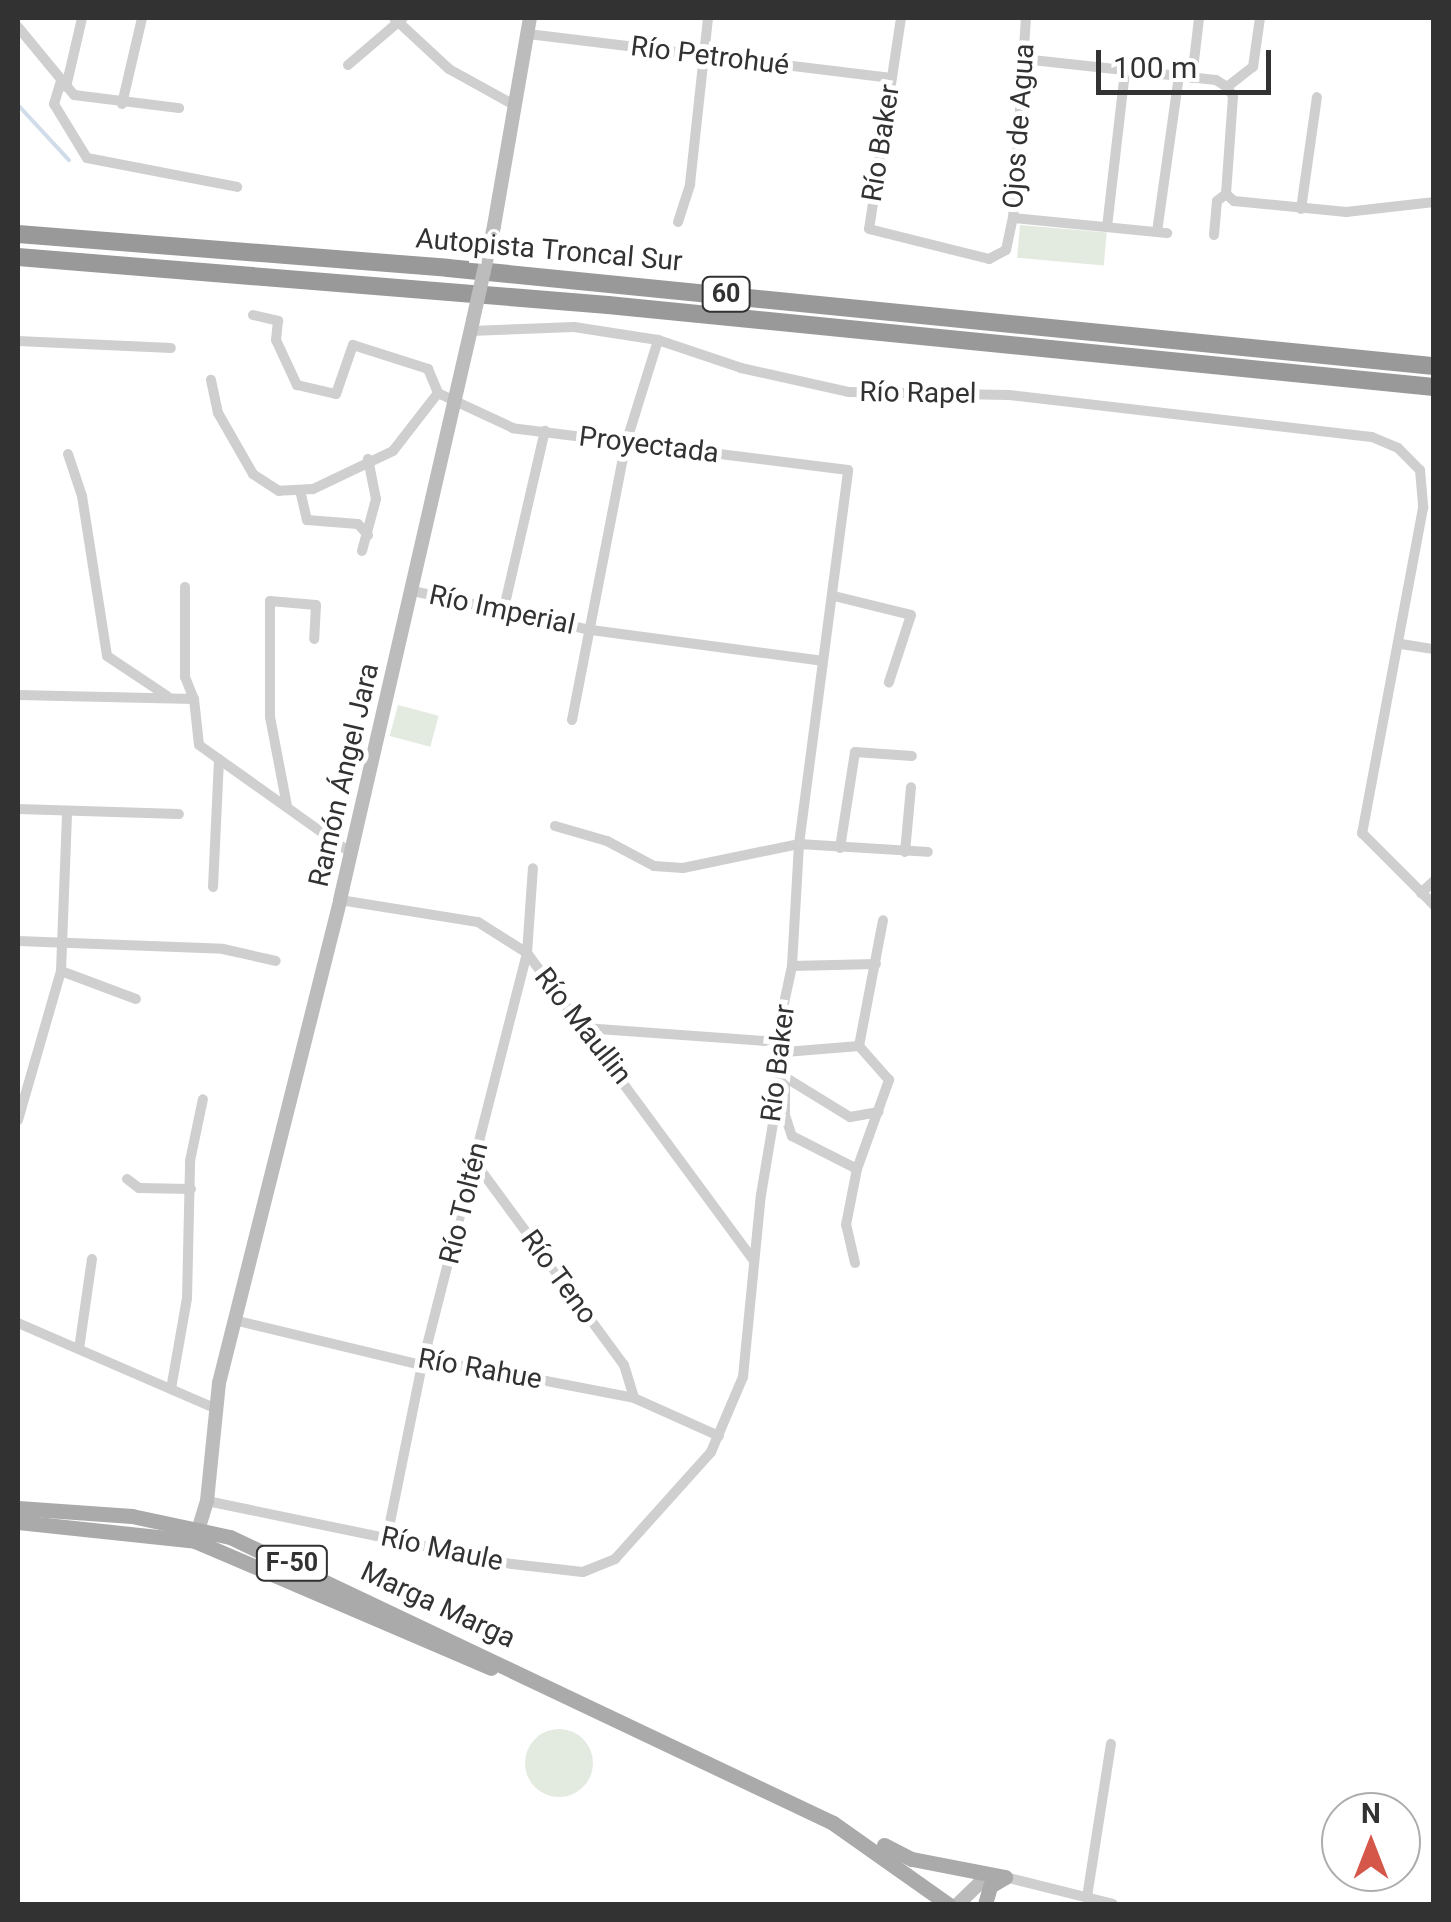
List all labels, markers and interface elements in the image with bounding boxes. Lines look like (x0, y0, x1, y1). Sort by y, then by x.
street label: Río Petrohué (629, 30, 791, 82)
scale bar (1101, 30, 1276, 92)
street label: Ojos de Agua (996, 42, 1042, 210)
text: 100 m (1113, 50, 1197, 85)
street label: Río Baker (855, 82, 907, 204)
street label: Autopista Troncal Sur (414, 222, 684, 278)
road number: 60 (701, 274, 751, 314)
street label: Río Rapel (859, 375, 977, 411)
street label: Proyectada (577, 420, 721, 470)
street label: Río Imperial (426, 578, 578, 642)
street label: Ramón Ángel Jara (302, 660, 386, 890)
street label: Río Maullin (527, 961, 639, 1091)
street label: Río Baker (754, 1002, 802, 1124)
street label: Río Toltén (433, 1138, 495, 1268)
street label: Río Teno (513, 1223, 605, 1331)
street label: Río Rahue (415, 1342, 545, 1396)
street label: Río Maule (378, 1520, 506, 1578)
road number: F-50 (254, 1543, 330, 1583)
street label: Marga Marga (355, 1555, 521, 1655)
north arrow (1321, 1792, 1421, 1892)
text: N (1361, 1797, 1381, 1830)

